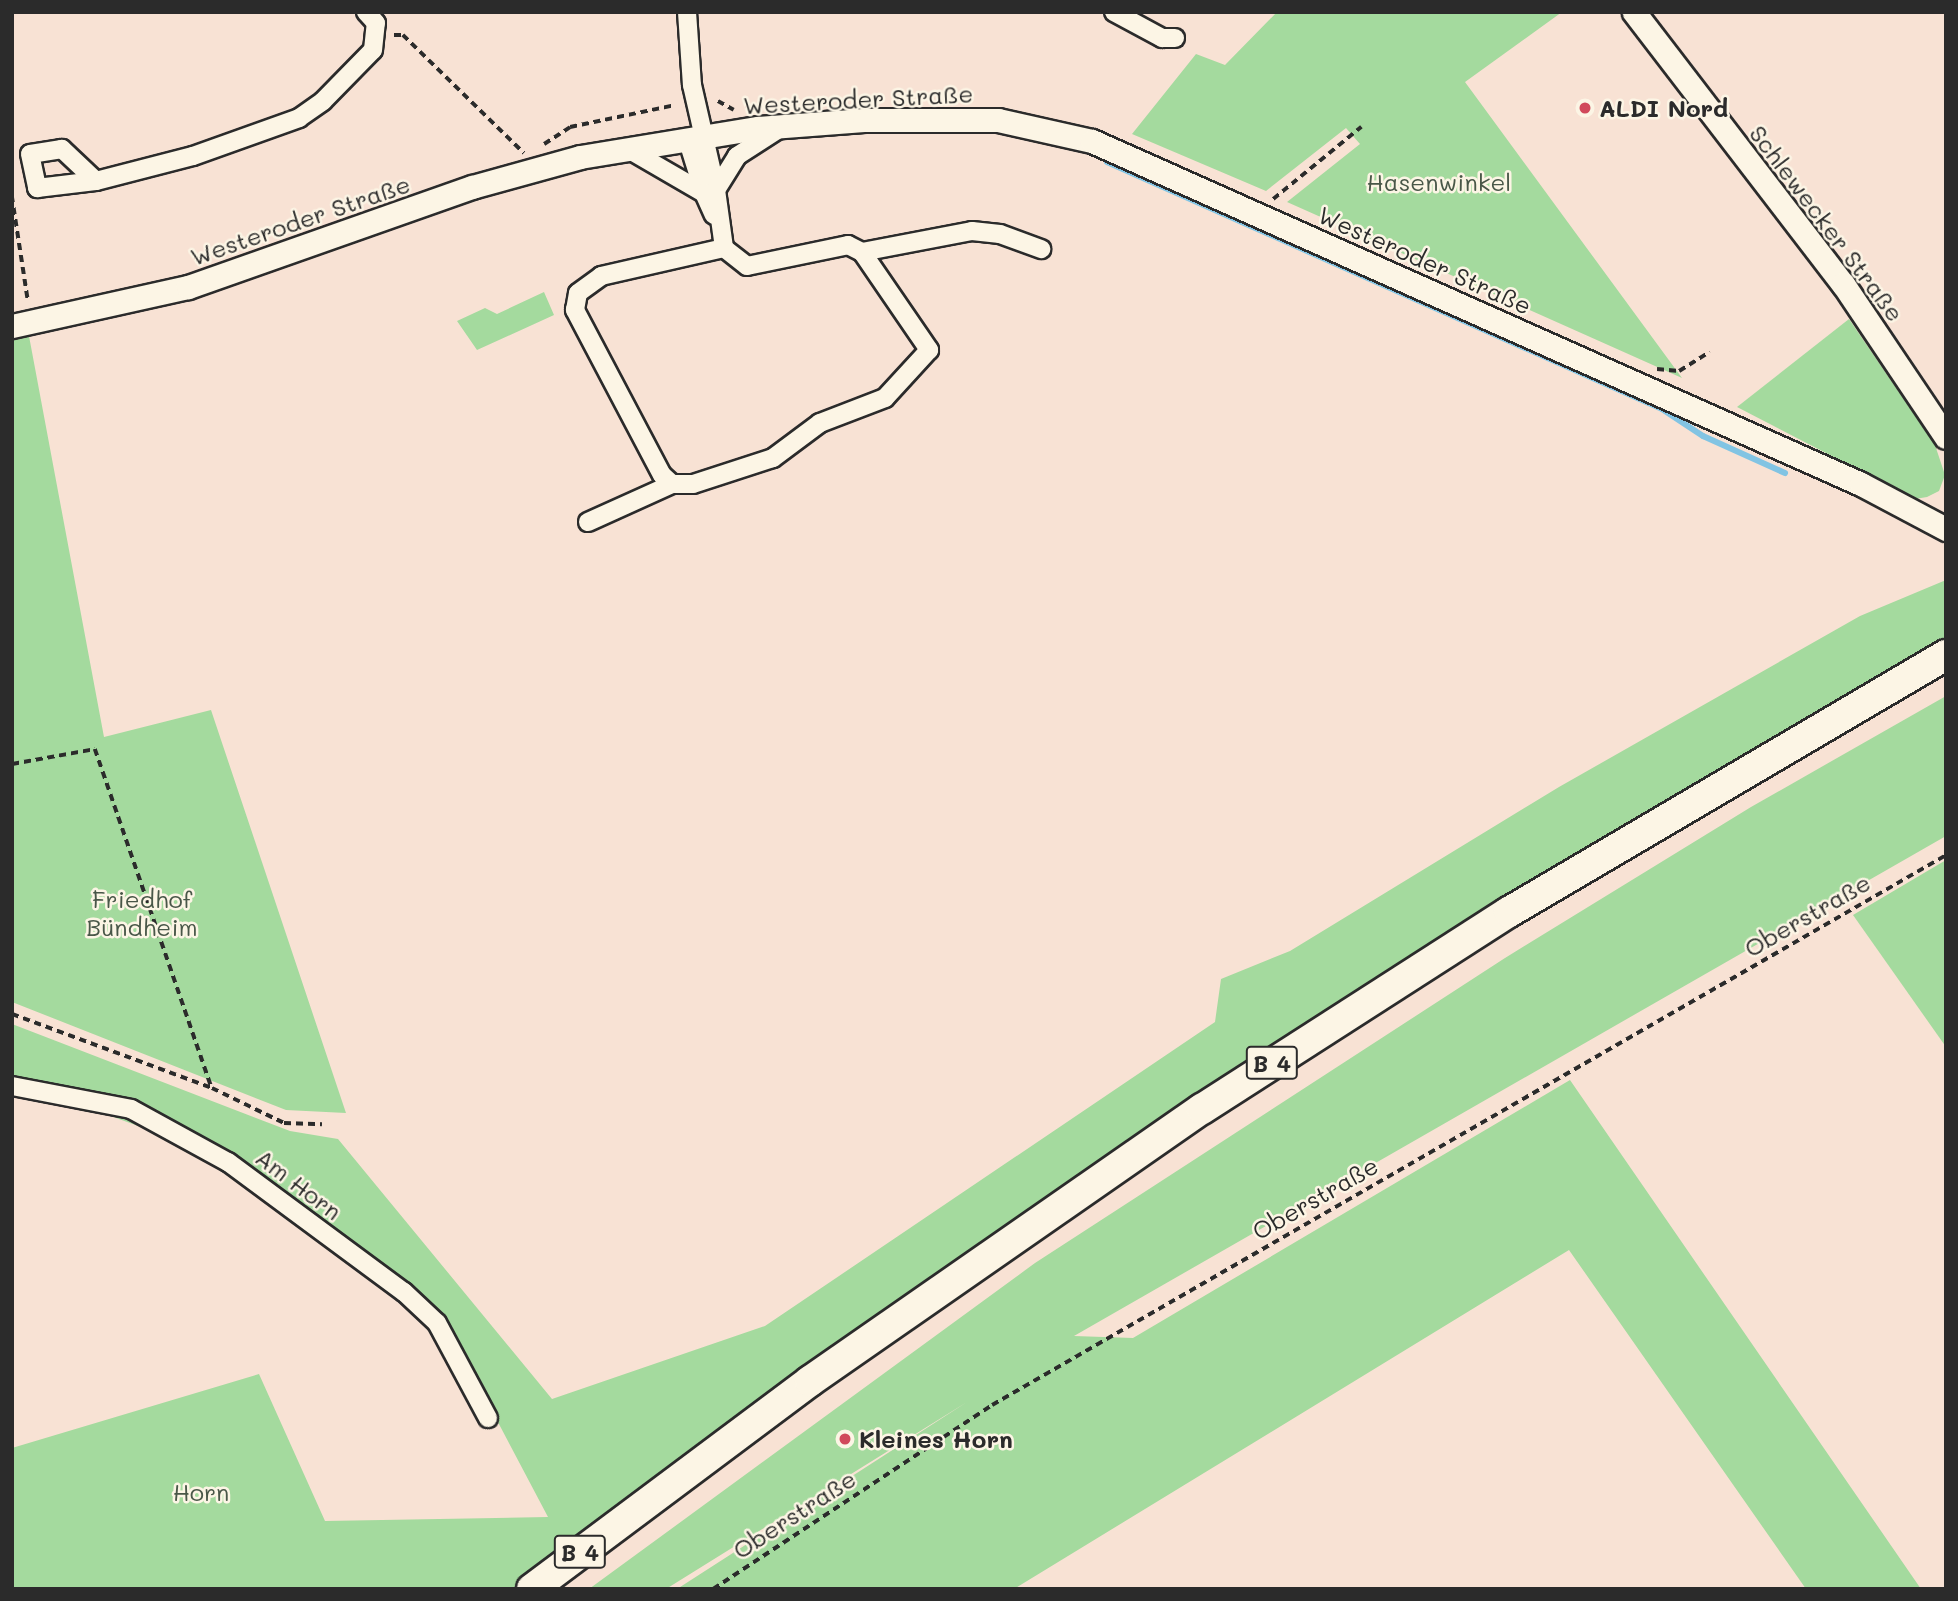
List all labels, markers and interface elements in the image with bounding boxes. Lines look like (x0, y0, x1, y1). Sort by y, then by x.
street label: Westeroder Straße (742, 79, 974, 119)
place label: ALDI Nord (1599, 94, 1728, 122)
marker: ALDI Nord (1577, 100, 1593, 116)
street label: Schlewecker Straße (1744, 119, 1910, 327)
park label: Hasenwinkel (1367, 168, 1511, 196)
street label: Westeroder Straße (186, 169, 414, 271)
street label: Westeroder Straße (1314, 200, 1536, 320)
street label: Oberstraße (1739, 867, 1875, 963)
park label: Friedhof Bündheim (86, 885, 198, 941)
road number: B 4 (1246, 1044, 1298, 1082)
street label: Am Horn (250, 1142, 348, 1226)
street label: Oberstraße (1247, 1150, 1383, 1246)
place label: Kleines Horn (859, 1425, 1013, 1453)
marker: Kleines Horn (837, 1431, 853, 1447)
street label: Oberstraße (727, 1464, 861, 1564)
park label: Horn (173, 1478, 229, 1506)
road number: B 4 (554, 1532, 606, 1572)

